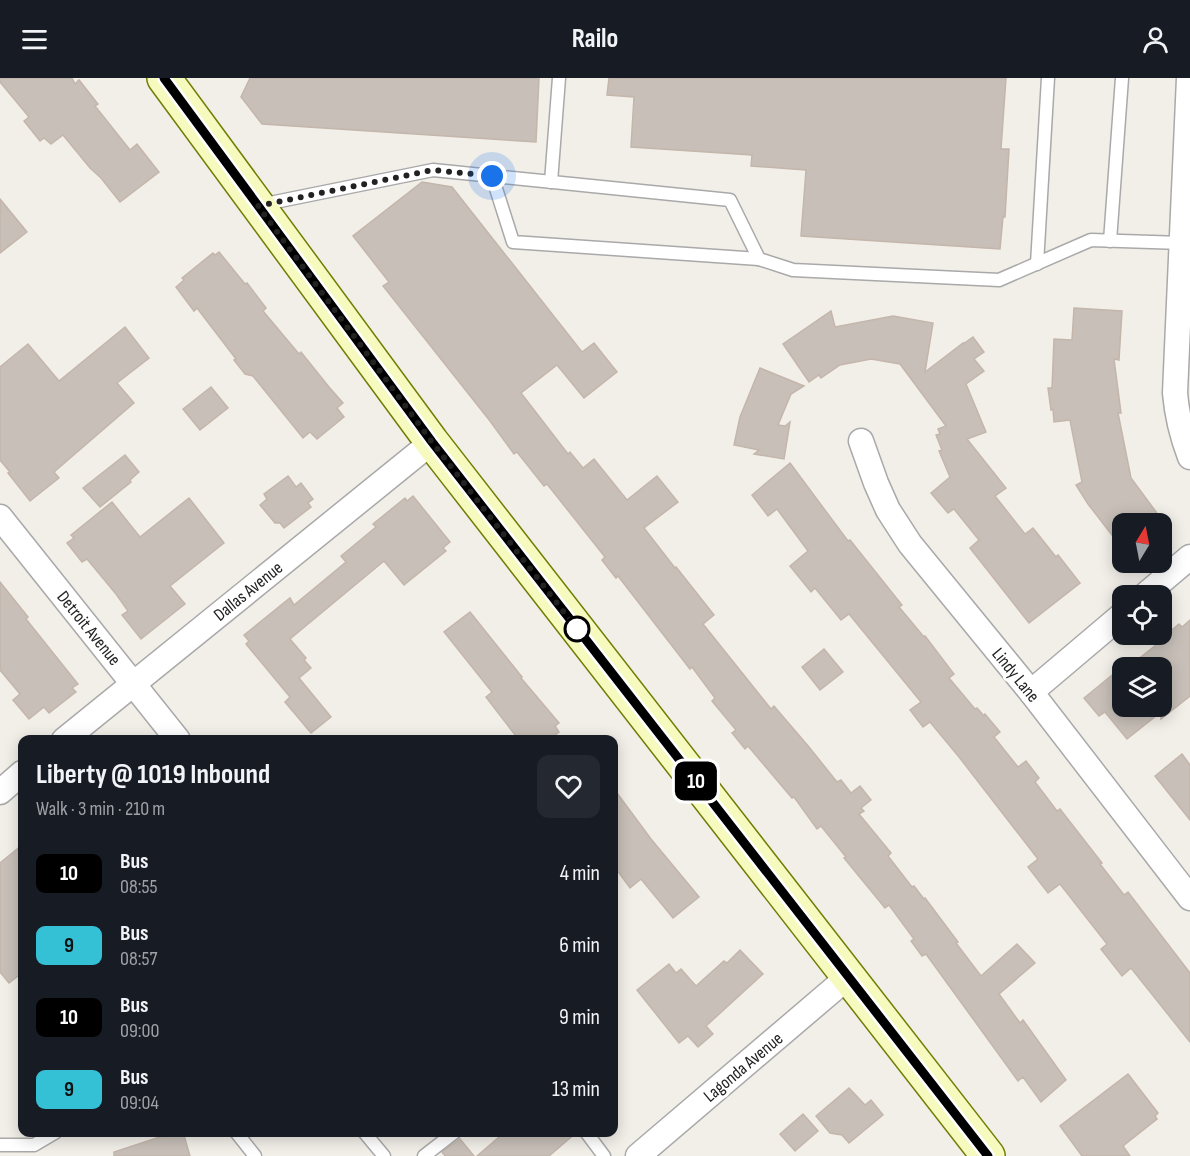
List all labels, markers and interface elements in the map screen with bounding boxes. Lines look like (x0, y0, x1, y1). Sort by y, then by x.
icon: menu (18, 23, 51, 56)
text: Railo (572, 23, 618, 55)
icon: person (1139, 23, 1172, 56)
your location (477, 161, 507, 191)
north arrow (1112, 513, 1172, 573)
map controls (1112, 513, 1172, 717)
street label: Dallas Avenue (210, 557, 287, 626)
button: locate (1112, 585, 1172, 645)
street label: Detroit Avenue (52, 587, 125, 670)
unlabelled marker (564, 616, 590, 642)
street label: Lindy Lane (987, 644, 1044, 707)
button: layers (1112, 657, 1172, 717)
button: heart (537, 755, 600, 818)
text: Liberty @ 1019 Inbound (36, 758, 270, 791)
line badge: 10 (669, 762, 723, 800)
text: 10 (687, 769, 705, 794)
text: Walk · 3 min · 210 m (36, 797, 165, 821)
text: Bus (120, 848, 149, 875)
text: 4 min (560, 860, 600, 887)
text: 10 (60, 861, 78, 886)
text: 08:55 (120, 875, 158, 899)
text: Bus (120, 920, 149, 947)
text: 6 min (559, 932, 600, 959)
text: 9 (64, 933, 74, 958)
text: 08:57 (120, 947, 157, 971)
text: Bus (120, 992, 149, 1019)
text: 9 min (559, 1004, 600, 1031)
text: 10 (60, 1005, 78, 1030)
text: 09:00 (120, 1019, 159, 1043)
street label: Lagonda Avenue (699, 1028, 787, 1107)
text: Bus (120, 1064, 149, 1091)
text: 13 min (552, 1076, 600, 1103)
text: 9 (64, 1077, 74, 1102)
text: 09:04 (120, 1091, 159, 1115)

